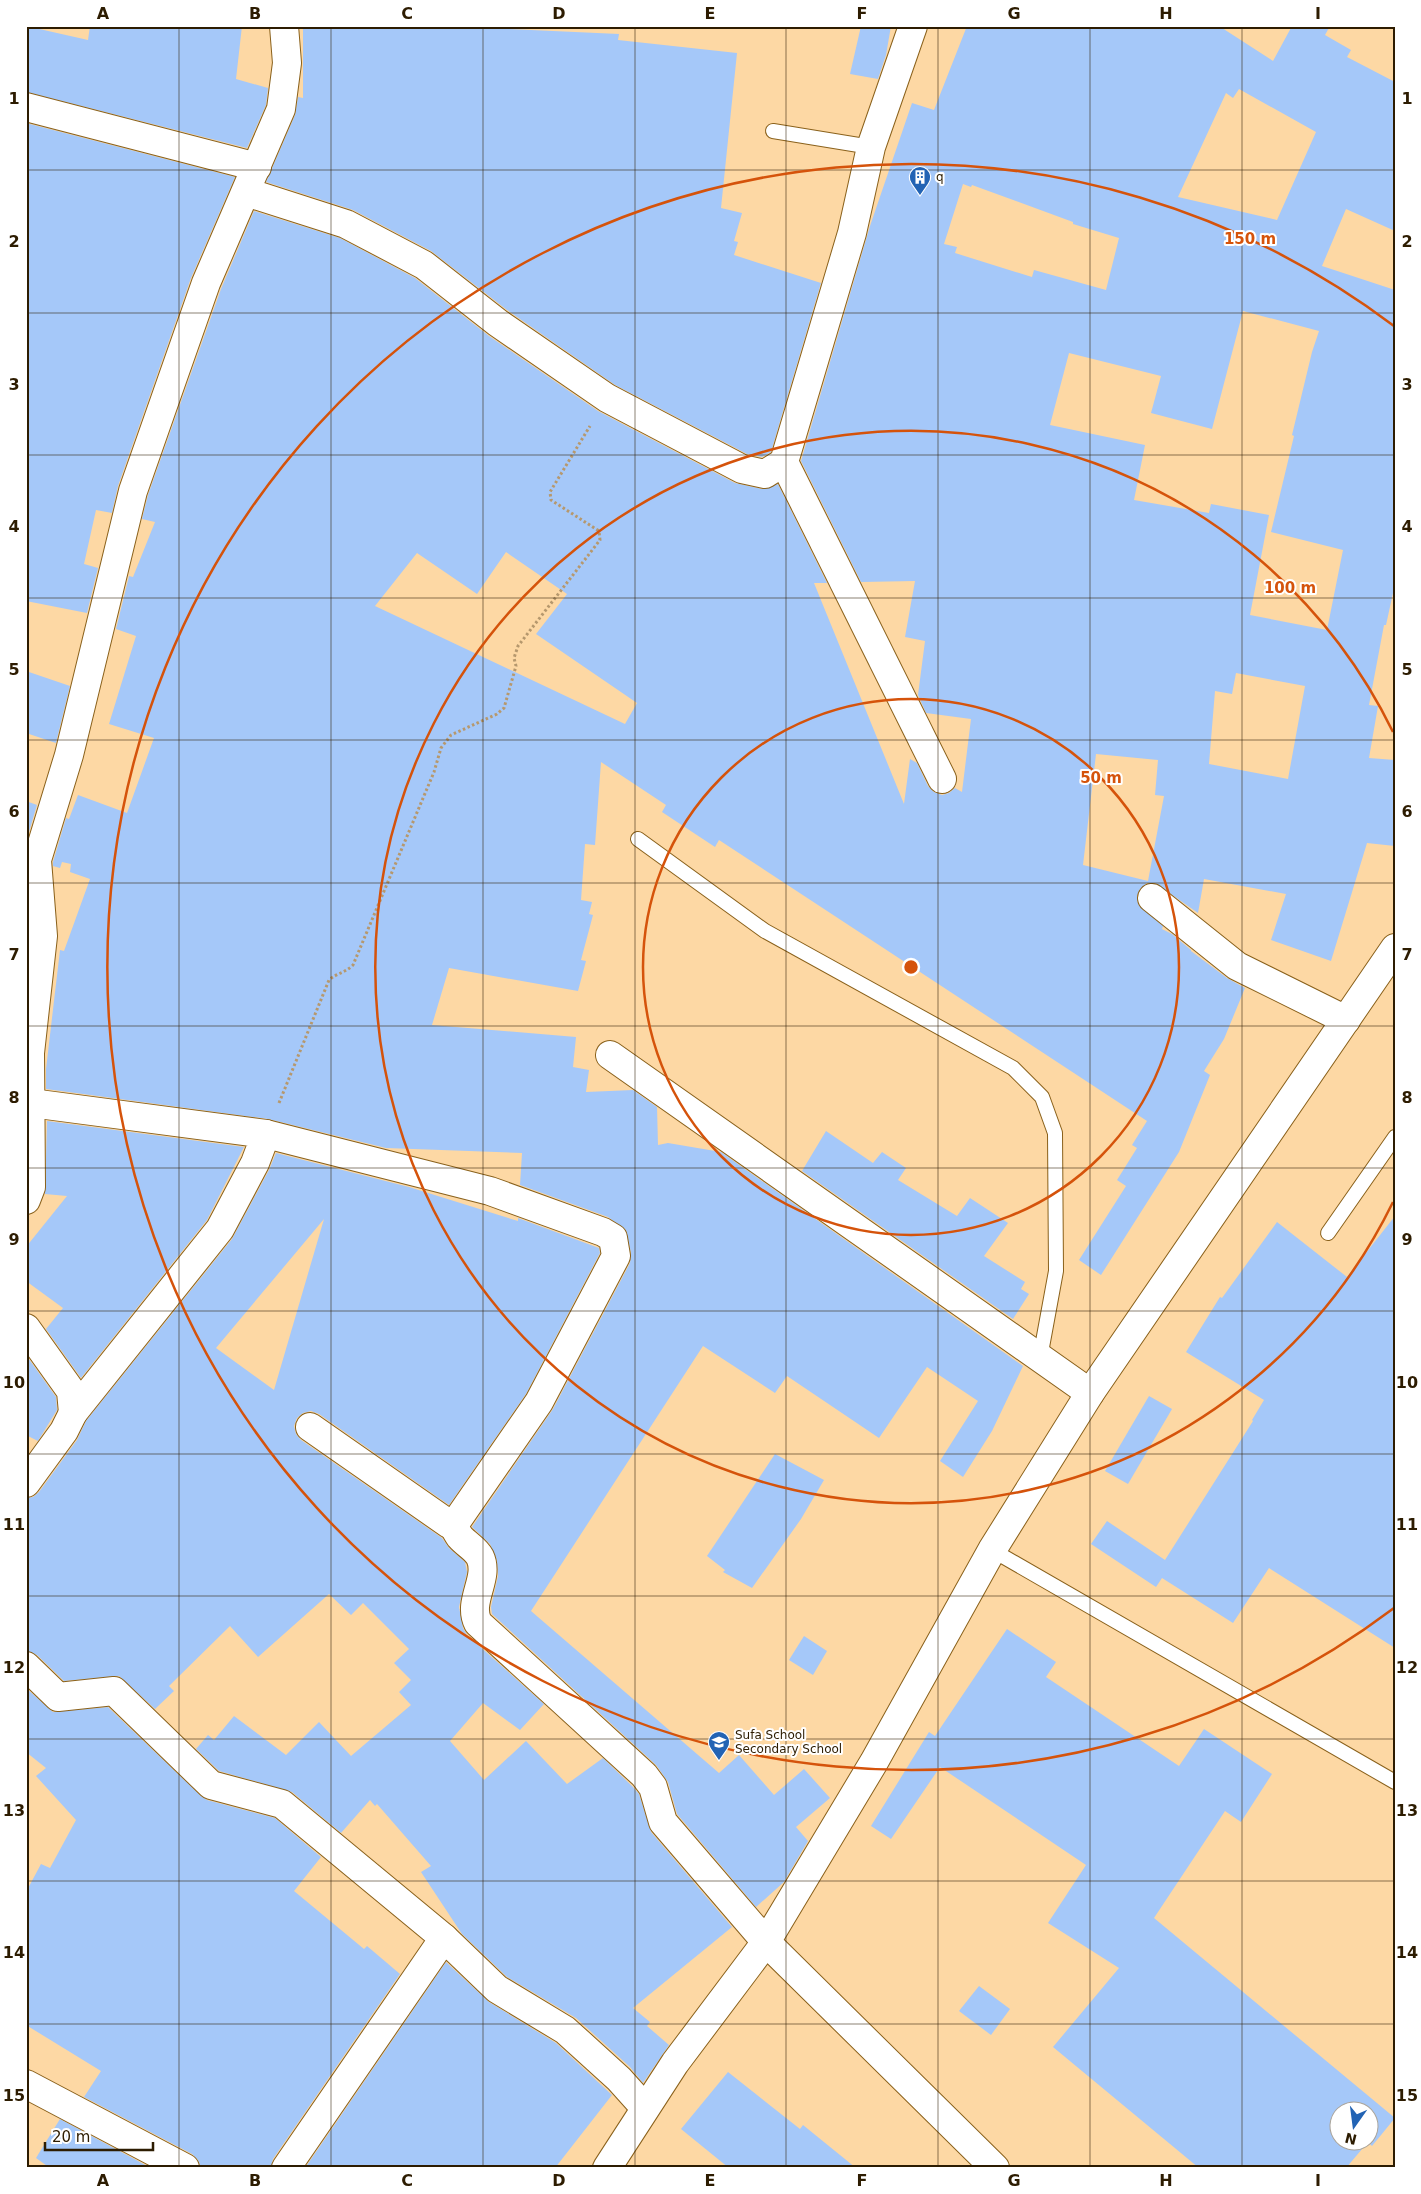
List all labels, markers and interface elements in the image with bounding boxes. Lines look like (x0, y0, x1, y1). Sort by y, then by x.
text: A (97, 4, 110, 23)
text: B (249, 4, 261, 23)
text: C (401, 4, 413, 23)
text: D (552, 4, 566, 23)
text: E (705, 4, 715, 23)
text: F (857, 4, 867, 23)
text: G (1007, 4, 1021, 23)
text: H (1159, 4, 1173, 23)
text: I (1315, 4, 1321, 23)
text: 1 (8, 89, 20, 108)
text: 1 (1401, 89, 1413, 108)
building icon: q (908, 165, 932, 196)
place label: q (936, 170, 944, 184)
text: 150 m (1224, 230, 1276, 248)
text: 2 (8, 232, 20, 251)
text: 2 (1401, 232, 1413, 251)
text: 3 (8, 375, 20, 394)
text: 3 (1401, 375, 1413, 394)
text: 4 (8, 517, 20, 536)
text: 4 (1401, 517, 1413, 536)
text: 100 m (1264, 579, 1316, 597)
text: 5 (8, 660, 20, 679)
text: 5 (1401, 660, 1413, 679)
text: 50 m (1080, 769, 1122, 787)
text: 6 (8, 802, 20, 821)
text: 6 (1401, 802, 1413, 821)
text: 7 (8, 945, 20, 964)
text: 7 (1401, 945, 1413, 964)
centre of rings (902, 958, 920, 976)
text: 8 (8, 1088, 20, 1107)
text: 8 (1401, 1088, 1413, 1107)
text: 9 (8, 1230, 20, 1249)
text: 9 (1401, 1230, 1413, 1249)
text: 10 (3, 1373, 25, 1392)
text: 10 (1396, 1373, 1418, 1392)
text: 11 (3, 1515, 25, 1534)
text: 11 (1396, 1515, 1418, 1534)
text: 12 (3, 1658, 25, 1677)
text: 12 (1396, 1658, 1418, 1677)
place label: Sufa School Secondary School (735, 1728, 842, 1756)
school or university icon: Sufa School Secondary School (707, 1730, 731, 1761)
text: 13 (3, 1801, 25, 1820)
text: 13 (1396, 1801, 1418, 1820)
text: 14 (3, 1943, 25, 1962)
text: 14 (1396, 1943, 1418, 1962)
text: 15 (3, 2086, 25, 2105)
text: 15 (1396, 2086, 1418, 2105)
north arrow (1328, 2102, 1378, 2152)
scale bar (45, 2119, 152, 2151)
text: 20 m (52, 2128, 90, 2146)
text: N (1343, 2129, 1358, 2148)
text: A (97, 2171, 110, 2190)
text: B (249, 2171, 261, 2190)
text: C (401, 2171, 413, 2190)
text: D (552, 2171, 566, 2190)
text: E (705, 2171, 715, 2190)
text: F (857, 2171, 867, 2190)
text: G (1007, 2171, 1021, 2190)
text: H (1159, 2171, 1173, 2190)
text: I (1315, 2171, 1321, 2190)

